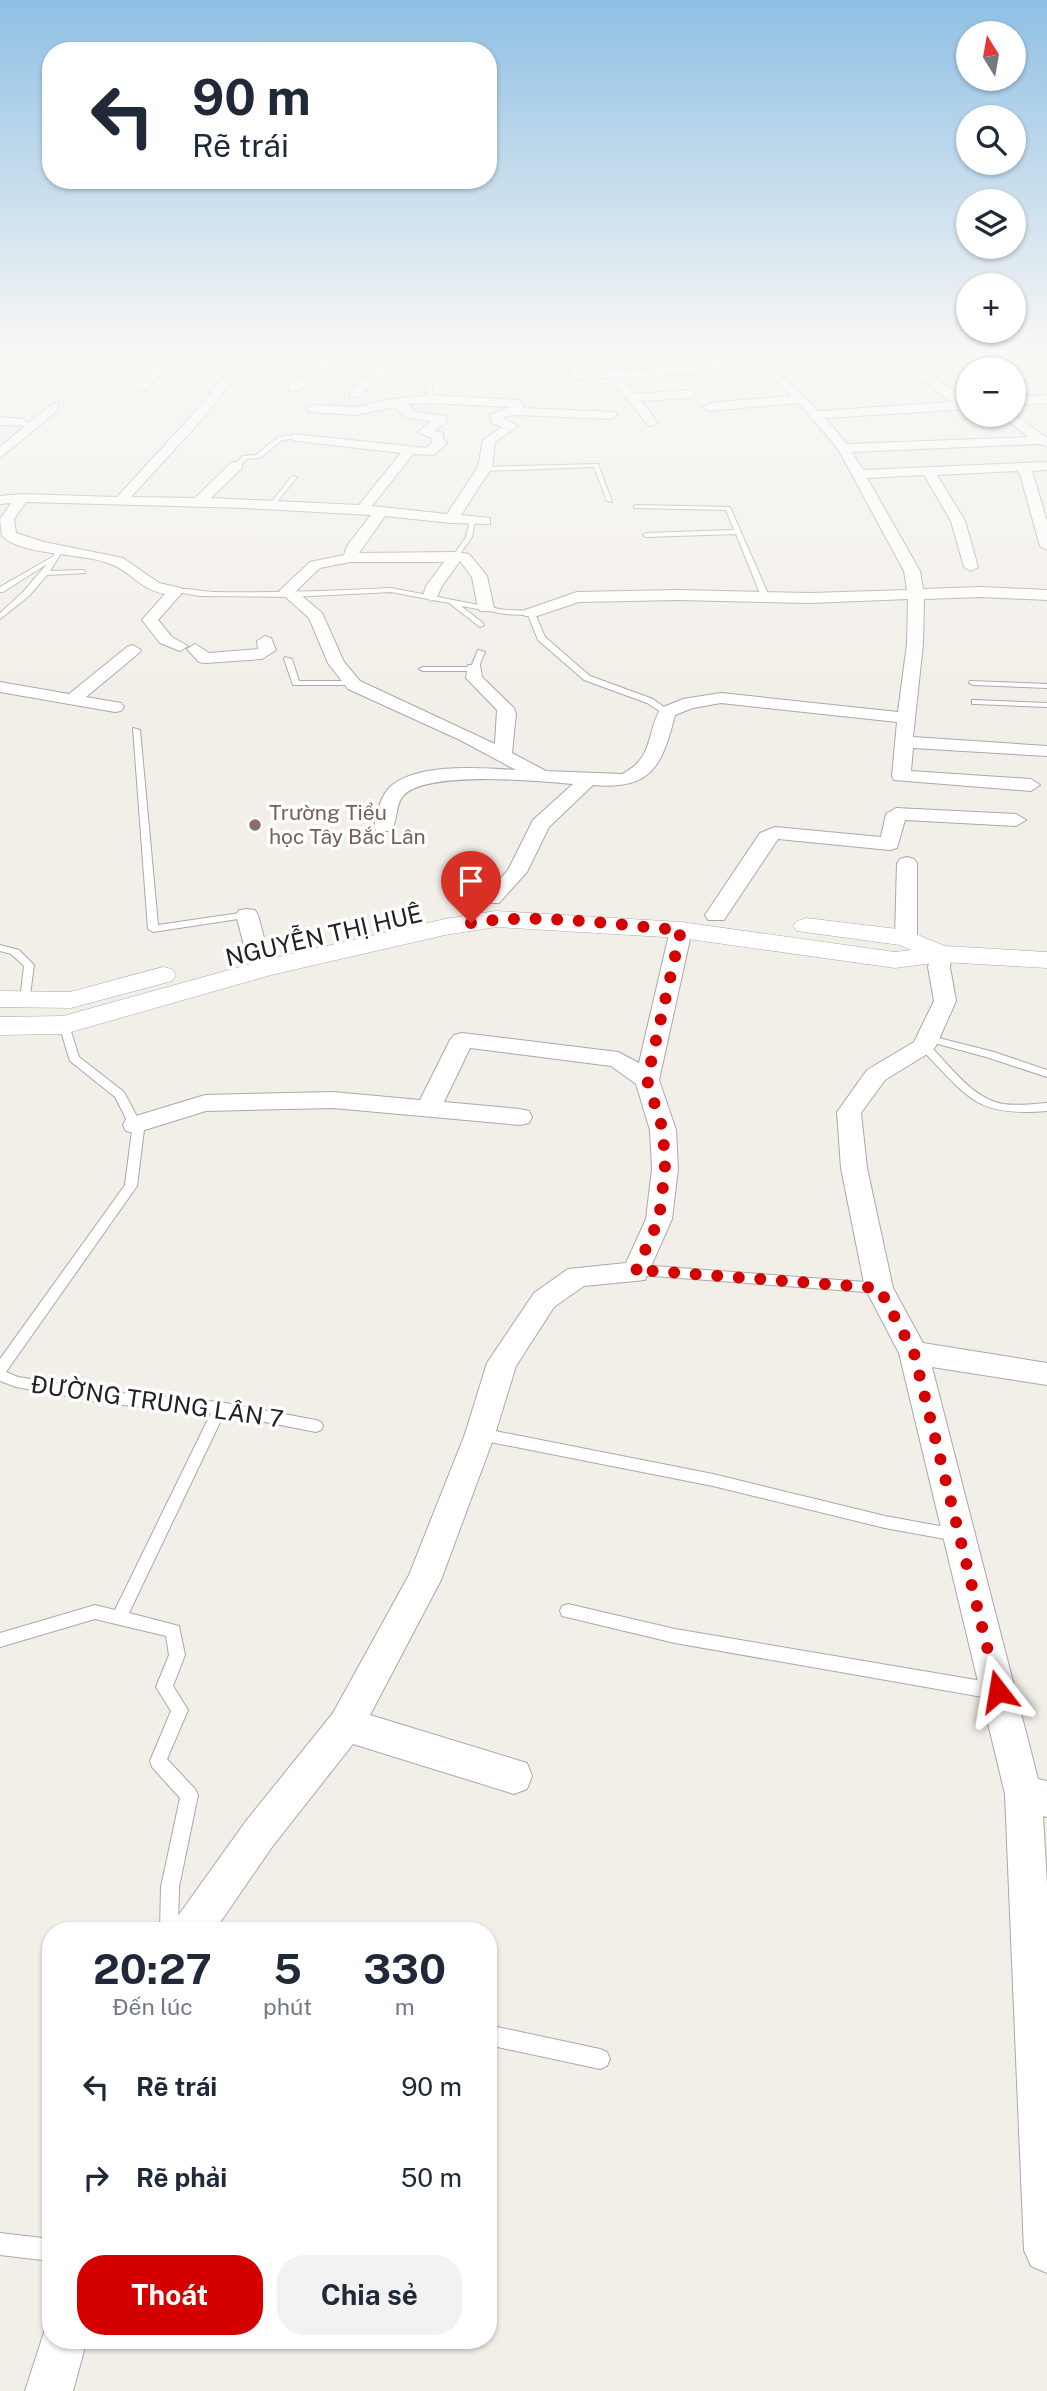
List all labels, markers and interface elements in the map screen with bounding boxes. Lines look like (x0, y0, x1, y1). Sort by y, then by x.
north arrow (956, 21, 1026, 91)
map controls (956, 21, 1026, 427)
text: 90 m (192, 68, 311, 126)
icon: left (77, 70, 168, 161)
button: search (956, 105, 1026, 175)
text: Rẽ trái (192, 127, 289, 164)
button: layers (956, 189, 1026, 259)
button: + (956, 273, 1026, 343)
button: − (956, 357, 1026, 427)
place label: Trường Tiểu học Tây Bắc Lân (269, 800, 426, 849)
marker: Trường Tiểu học Tây Bắc Lân (247, 817, 263, 833)
pin (441, 851, 501, 923)
icon: arrive (452, 862, 490, 900)
street label: NGUYỄN THỊ HUÊ (222, 896, 425, 971)
street label: ĐƯỜNG TRUNG LÂN 7 (29, 1369, 285, 1433)
position arrow (961, 1654, 1035, 1728)
text: 20:27 (93, 1944, 212, 1993)
text: 5 (273, 1944, 302, 1993)
text: 330 (363, 1944, 446, 1993)
text: Đến lúc (112, 1993, 193, 2020)
text: phút (263, 1993, 312, 2020)
text: m (395, 1993, 415, 2020)
icon: left (77, 2068, 115, 2106)
text: Rẽ trái (136, 2071, 217, 2102)
text: 90 m (401, 2071, 462, 2102)
icon: right (77, 2159, 115, 2197)
text: Rẽ phải (136, 2162, 227, 2193)
text: 50 m (401, 2162, 462, 2193)
button: Thoát (77, 2255, 263, 2335)
button: Chia sẻ (277, 2255, 462, 2335)

